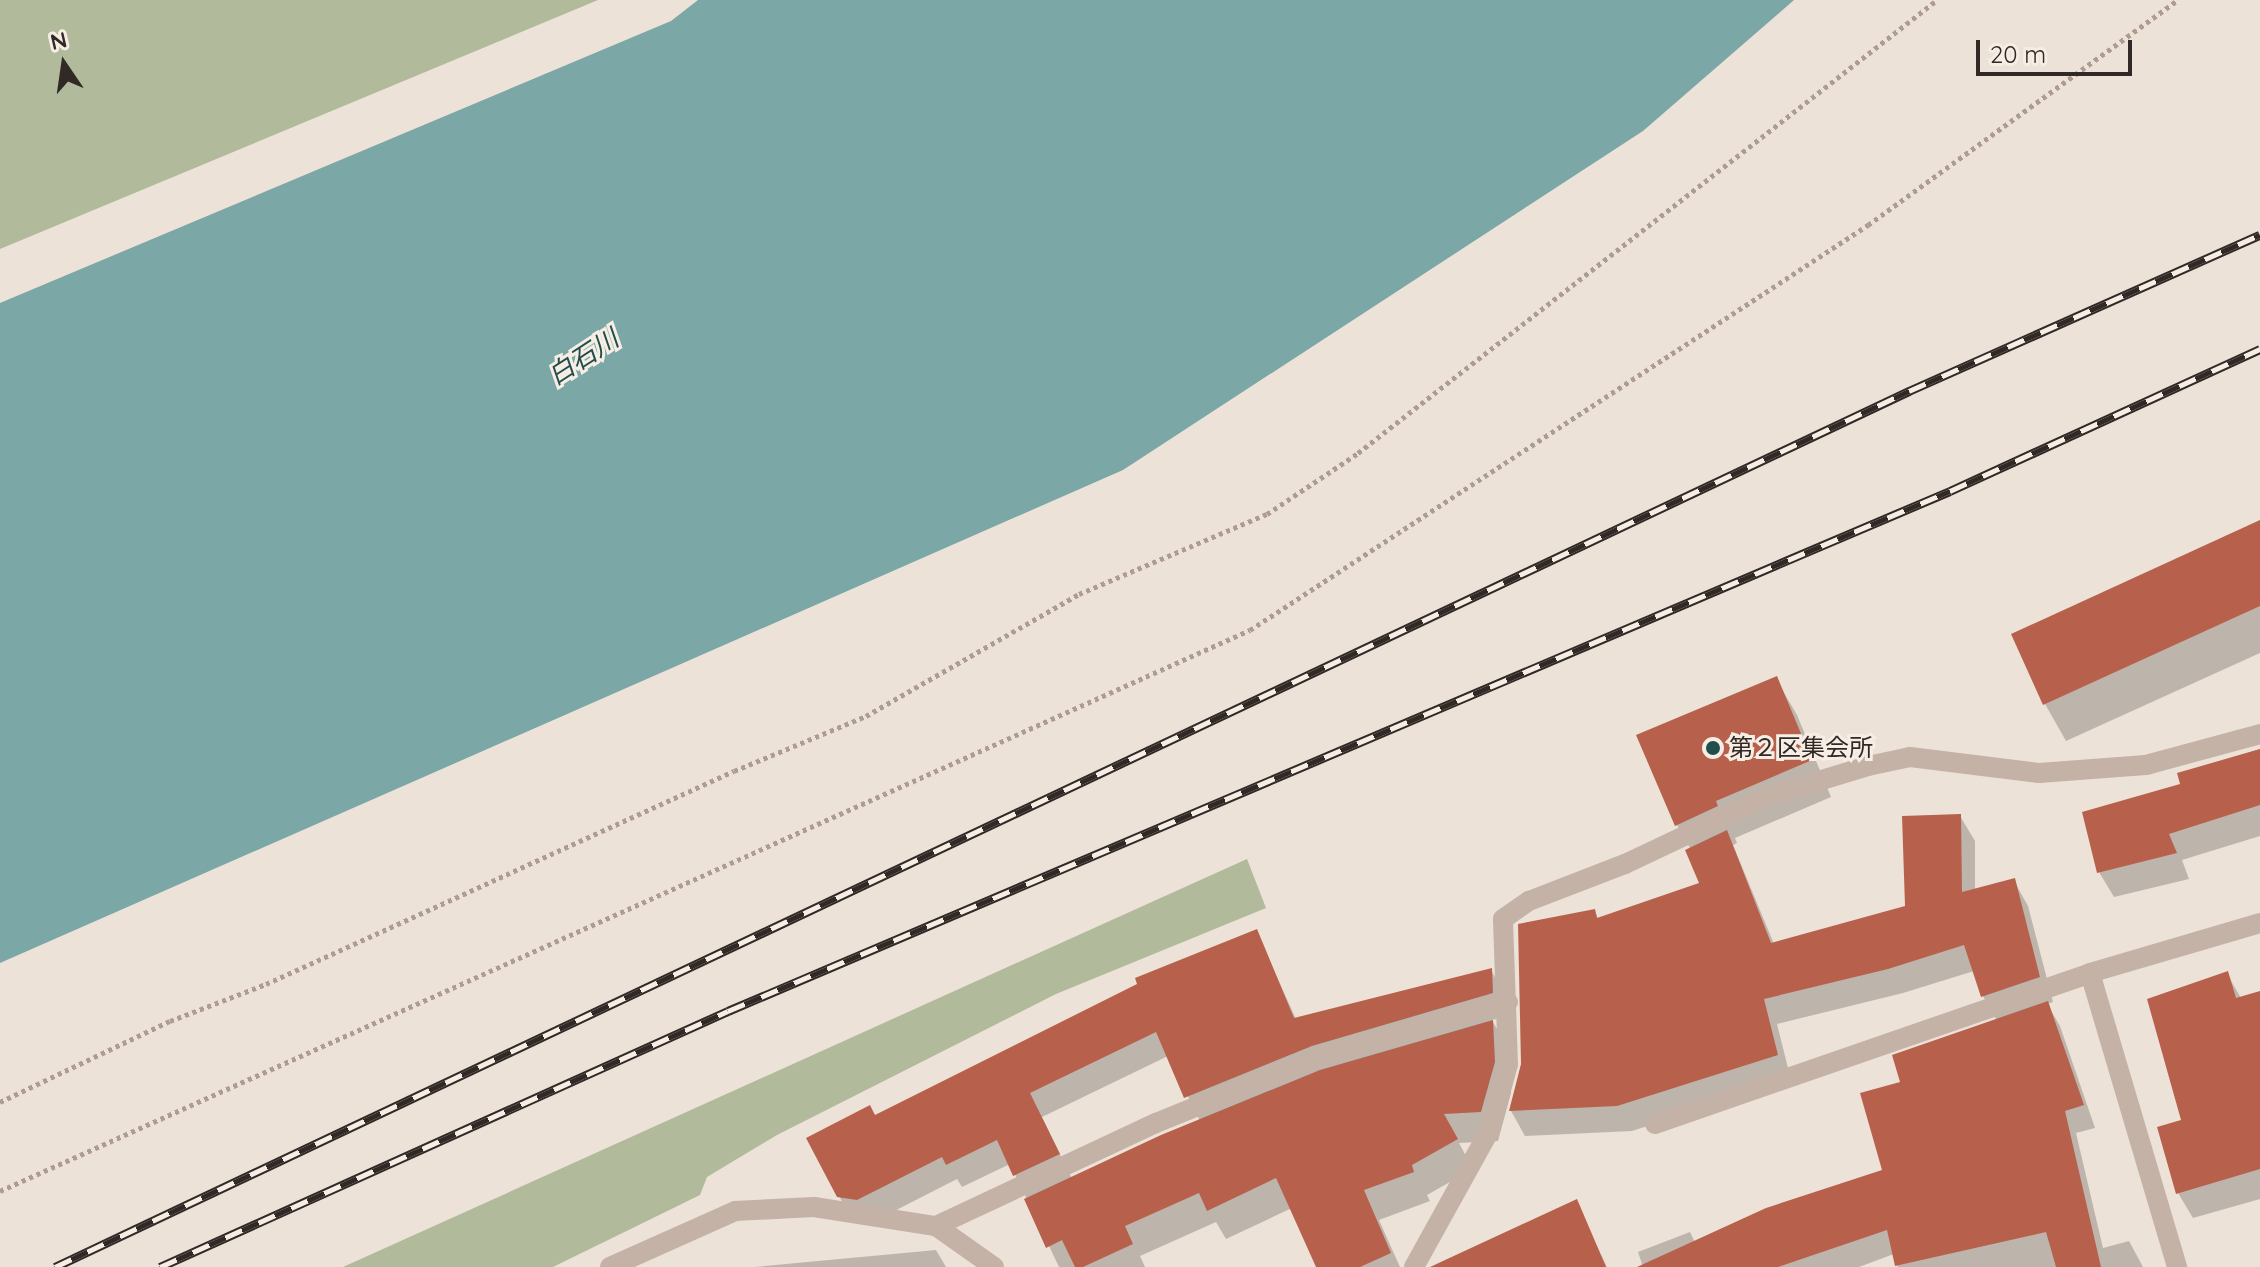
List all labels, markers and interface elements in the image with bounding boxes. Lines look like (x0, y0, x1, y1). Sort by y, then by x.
north arrow (24, 24, 104, 104)
scale bar (1980, 24, 2136, 74)
text: N (48, 25, 70, 56)
text: 20 m (1990, 39, 2046, 69)
water label: 白石川 (542, 323, 624, 391)
place label: 第２区集会所 (1729, 734, 1873, 762)
marker: 第２区集会所 (1704, 739, 1722, 757)

